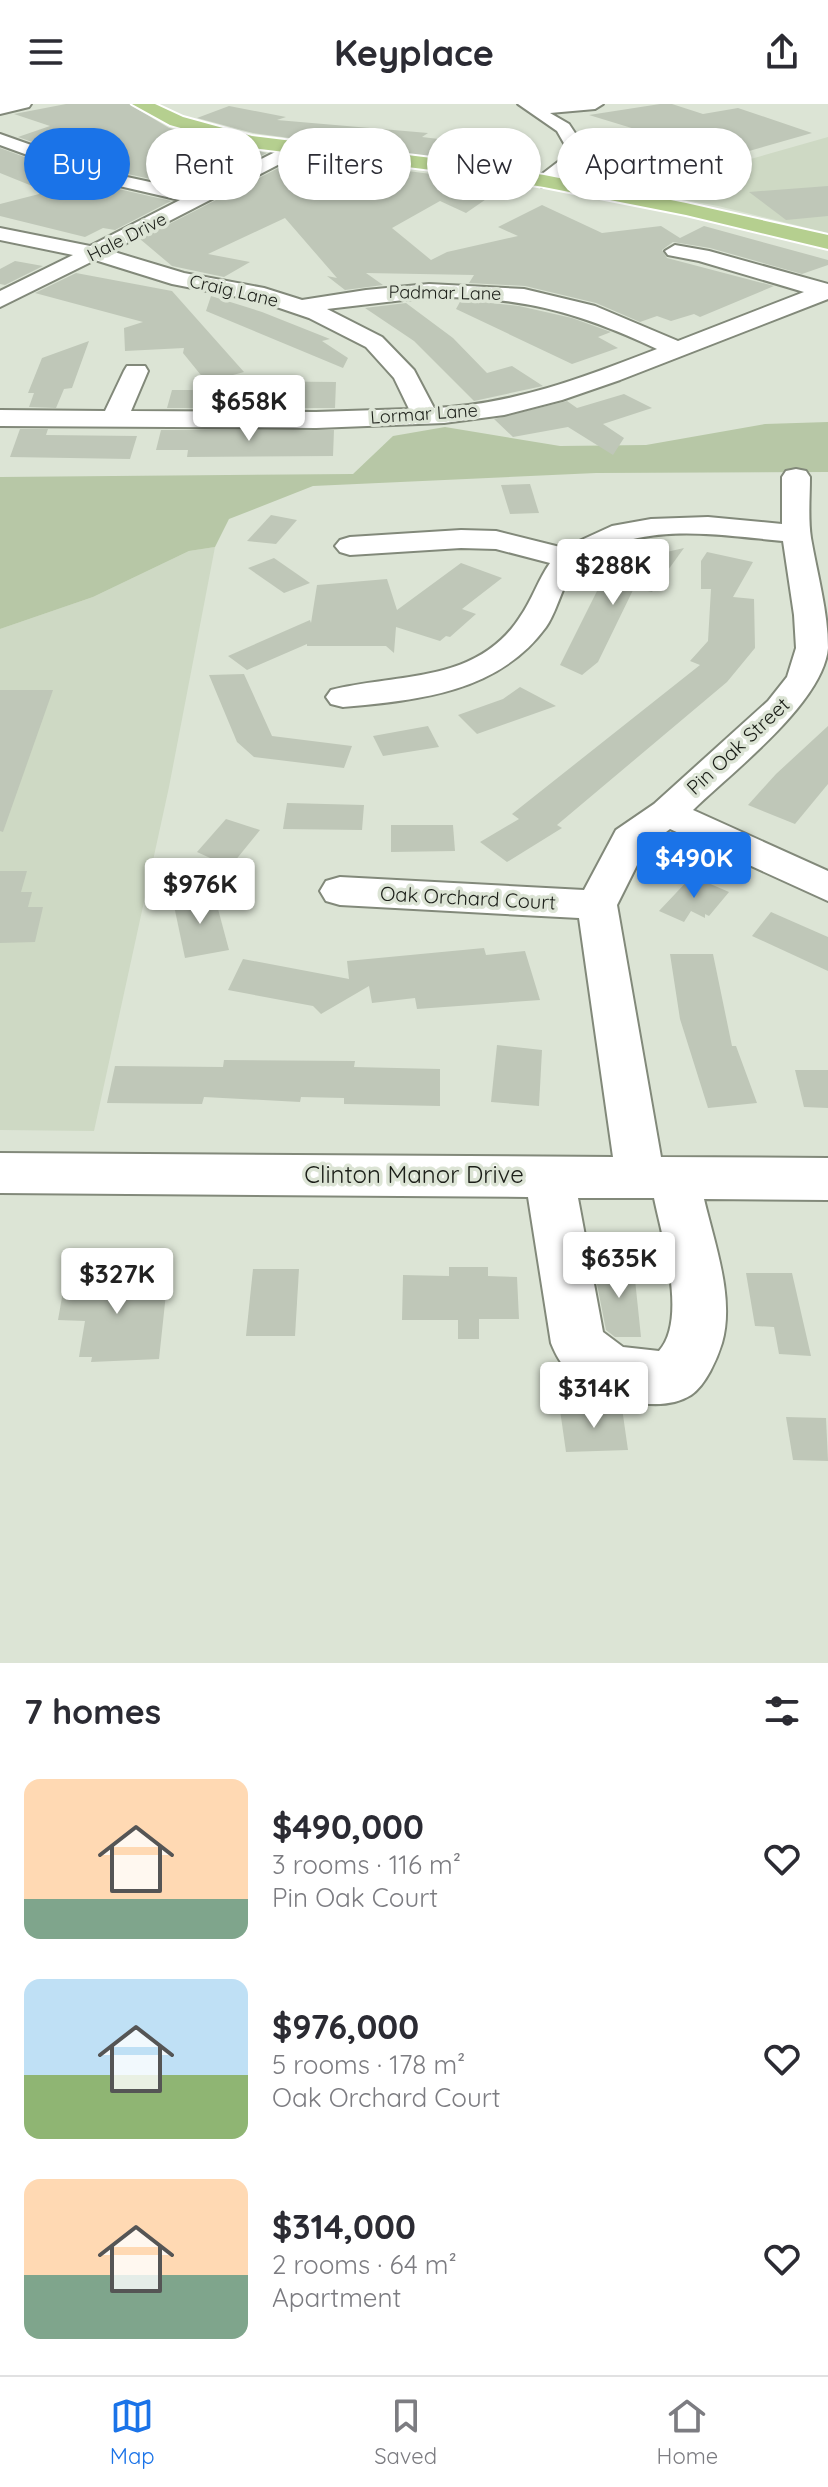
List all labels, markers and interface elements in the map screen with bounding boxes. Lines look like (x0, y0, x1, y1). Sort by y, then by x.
icon: menu (24, 30, 68, 74)
text: Keyplace (334, 30, 494, 75)
icon: share (760, 30, 804, 74)
chip: Buy (24, 128, 130, 200)
chip: Rent (146, 128, 262, 200)
chip: Filters (278, 128, 411, 200)
chip: New (427, 128, 541, 200)
chip: Apartment (557, 128, 752, 200)
street label: Hale Drive (83, 207, 170, 266)
street label: Craig Lane (187, 269, 281, 312)
street label: Padmar Lane (388, 280, 502, 305)
pin: $658K (193, 375, 305, 443)
text: $658K (211, 384, 287, 417)
street label: Lormar Lane (369, 398, 478, 429)
pin: $288K (557, 539, 669, 607)
text: $288K (575, 548, 651, 581)
street label: Pin Oak Street (681, 692, 794, 800)
pin: $490K (638, 832, 750, 900)
text: $490K (655, 841, 733, 874)
pin: $976K (144, 858, 256, 926)
text: $976K (163, 867, 237, 900)
street label: Oak Orchard Court (380, 880, 557, 915)
street label: Clinton Manor Drive (304, 1159, 524, 1189)
pin: $635K (563, 1232, 675, 1300)
text: $635K (581, 1241, 657, 1274)
pin: $327K (61, 1248, 173, 1316)
text: $327K (79, 1257, 155, 1290)
pin: $314K (538, 1362, 650, 1430)
text: $314K (558, 1371, 630, 1404)
icon: filters (760, 1689, 804, 1733)
text: 7 homes (24, 1690, 161, 1733)
text: $490,000 (272, 1805, 424, 1848)
icon: home (88, 1811, 184, 1907)
icon: heart (760, 1837, 804, 1881)
text: 3 rooms · 116 m² (272, 1848, 461, 1881)
text: Pin Oak Court (272, 1881, 438, 1914)
text: $976,000 (272, 2005, 419, 2048)
icon: home (88, 2011, 184, 2107)
icon: heart (760, 2037, 804, 2081)
text: 5 rooms · 178 m² (272, 2048, 465, 2081)
text: Oak Orchard Court (272, 2081, 501, 2114)
text: $314,000 (272, 2205, 416, 2248)
icon: home (88, 2211, 184, 2307)
icon: heart (760, 2237, 804, 2281)
text: 2 rooms · 64 m² (272, 2248, 457, 2281)
text: Apartment (272, 2281, 401, 2314)
tab: Map (110, 2394, 155, 2470)
tab: Saved (374, 2394, 437, 2470)
tab: Home (657, 2394, 718, 2470)

